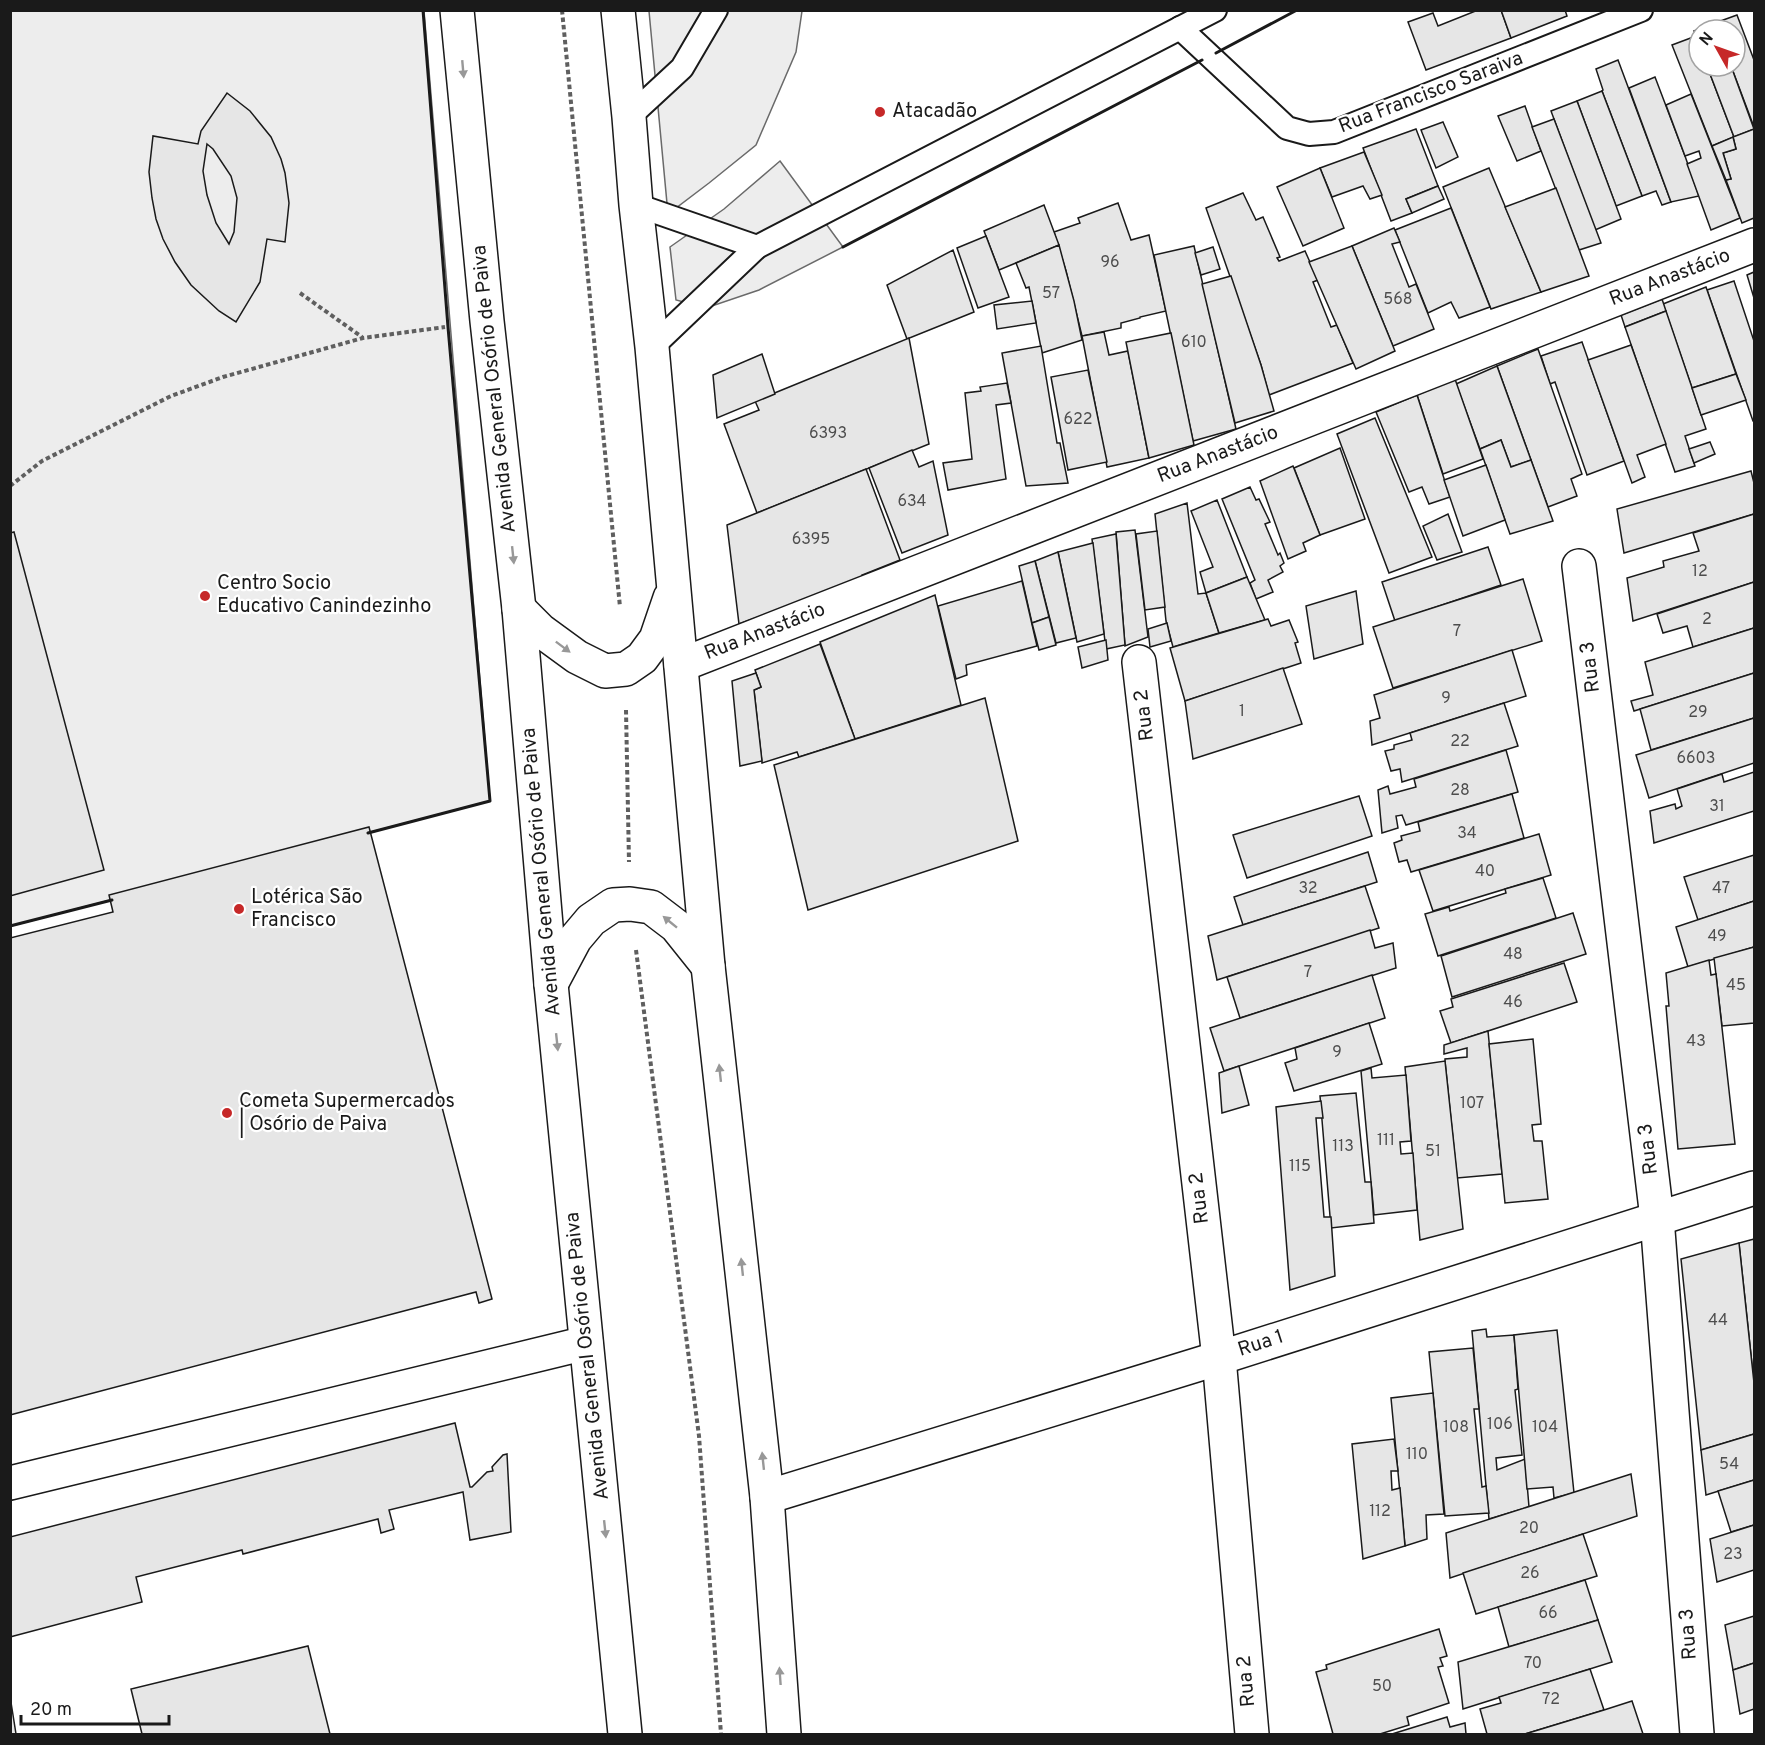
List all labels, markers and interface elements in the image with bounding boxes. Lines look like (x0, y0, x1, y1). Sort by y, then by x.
north arrow (1687, 18, 1747, 78)
text: N (1696, 29, 1718, 50)
street label: Rua Francisco Saraiva (1335, 46, 1527, 140)
one-way arrow (458, 59, 468, 78)
place label: Atacadão (892, 99, 977, 125)
marker: Atacadão (873, 105, 887, 119)
street label: Rua Anastácio (1606, 243, 1734, 313)
street label: Avenida General Osório de Paiva (467, 244, 523, 534)
house number: 96 (1100, 253, 1120, 273)
house number: 57 (1042, 284, 1060, 304)
house number: 568 (1383, 290, 1413, 310)
house number: 610 (1181, 333, 1207, 353)
house number: 622 (1063, 410, 1093, 430)
street label: Rua Anastácio (1154, 420, 1282, 490)
house number: 6393 (809, 424, 847, 444)
house number: 634 (897, 492, 927, 512)
house number: 6395 (792, 530, 830, 550)
one-way arrow (508, 546, 518, 565)
house number: 12 (1692, 562, 1708, 582)
place label: Centro Socio Educativo Canindezinho (217, 571, 432, 620)
marker: Centro Socio Educativo Canindezinho (198, 589, 212, 603)
street label: Rua Anastácio (701, 597, 829, 667)
house number: 2 (1702, 610, 1712, 630)
house number: 7 (1453, 622, 1461, 642)
street label: Rua 3 (1575, 640, 1607, 694)
one-way arrow (555, 641, 571, 653)
street label: Rua 2 (1129, 688, 1161, 742)
house number: 9 (1441, 689, 1451, 709)
house number: 1 (1239, 702, 1245, 722)
house number: 29 (1688, 703, 1708, 723)
street label: Avenida General Osório de Paiva (516, 727, 568, 1017)
house number: 22 (1450, 732, 1470, 752)
house number: 6603 (1676, 749, 1716, 769)
house number: 28 (1450, 781, 1470, 801)
house number: 31 (1709, 797, 1725, 817)
house number: 34 (1457, 824, 1477, 844)
house number: 40 (1475, 862, 1495, 882)
house number: 32 (1298, 879, 1318, 899)
house number: 47 (1712, 879, 1730, 899)
place label: Lotérica São Francisco (251, 885, 363, 934)
marker: Lotérica São Francisco (232, 902, 246, 916)
one-way arrow (663, 916, 678, 929)
house number: 49 (1707, 927, 1727, 947)
house number: 48 (1503, 945, 1523, 965)
house number: 7 (1304, 963, 1312, 983)
house number: 45 (1726, 976, 1746, 996)
house number: 46 (1503, 993, 1523, 1013)
house number: 43 (1686, 1032, 1706, 1052)
one-way arrow (552, 1033, 562, 1052)
house number: 9 (1332, 1043, 1342, 1063)
one-way arrow (715, 1064, 725, 1083)
place label: Cometa Supermercados | Osório de Paiva (239, 1089, 455, 1138)
house number: 107 (1460, 1094, 1484, 1114)
marker: Cometa Supermercados | Osório de Paiva (220, 1106, 234, 1120)
street label: Rua 3 (1633, 1122, 1665, 1176)
house number: 111 (1377, 1131, 1395, 1151)
house number: 113 (1332, 1137, 1354, 1157)
house number: 51 (1425, 1142, 1441, 1162)
house number: 115 (1289, 1157, 1311, 1177)
street label: Rua 2 (1184, 1171, 1216, 1225)
street label: Avenida General Osório de Paiva (560, 1211, 616, 1501)
one-way arrow (737, 1257, 746, 1276)
house number: 44 (1708, 1311, 1728, 1331)
street label: Rua 1 (1235, 1324, 1287, 1364)
house number: 106 (1487, 1415, 1513, 1435)
house number: 108 (1443, 1418, 1469, 1438)
house number: 104 (1532, 1418, 1558, 1438)
house number: 110 (1406, 1445, 1428, 1465)
one-way arrow (758, 1451, 768, 1470)
house number: 54 (1719, 1455, 1739, 1475)
house number: 112 (1369, 1502, 1391, 1522)
one-way arrow (600, 1519, 610, 1538)
house number: 20 (1519, 1519, 1539, 1539)
house number: 23 (1723, 1545, 1743, 1565)
house number: 26 (1520, 1564, 1540, 1584)
house number: 66 (1538, 1604, 1558, 1624)
street label: Rua 3 (1674, 1607, 1704, 1661)
street label: Rua 2 (1232, 1654, 1262, 1708)
house number: 70 (1524, 1654, 1542, 1674)
one-way arrow (775, 1667, 785, 1686)
house number: 50 (1372, 1677, 1392, 1697)
scale bar (21, 1688, 170, 1726)
house number: 72 (1542, 1690, 1560, 1710)
text: 20 m (30, 1699, 72, 1722)

